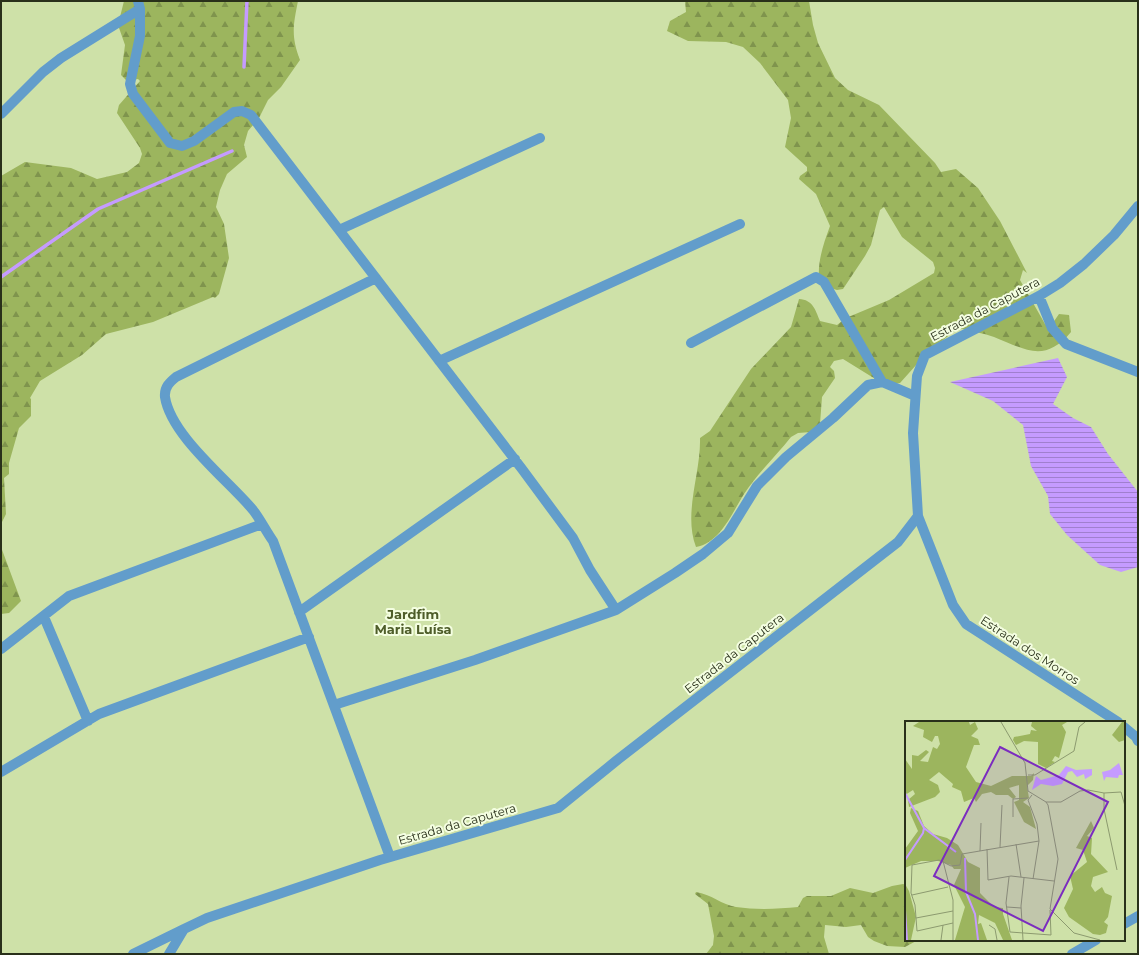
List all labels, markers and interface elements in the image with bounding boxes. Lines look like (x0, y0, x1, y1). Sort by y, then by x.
street label: Estrada da Caputera (928, 274, 1042, 344)
district label: Jardfim Maria Luísa (374, 606, 452, 637)
street label: Estrada da Caputera (681, 610, 787, 696)
street label: Estrada dos Morros (978, 612, 1082, 688)
inset map (905, 721, 1125, 941)
street label: Estrada da Caputera (396, 800, 518, 848)

